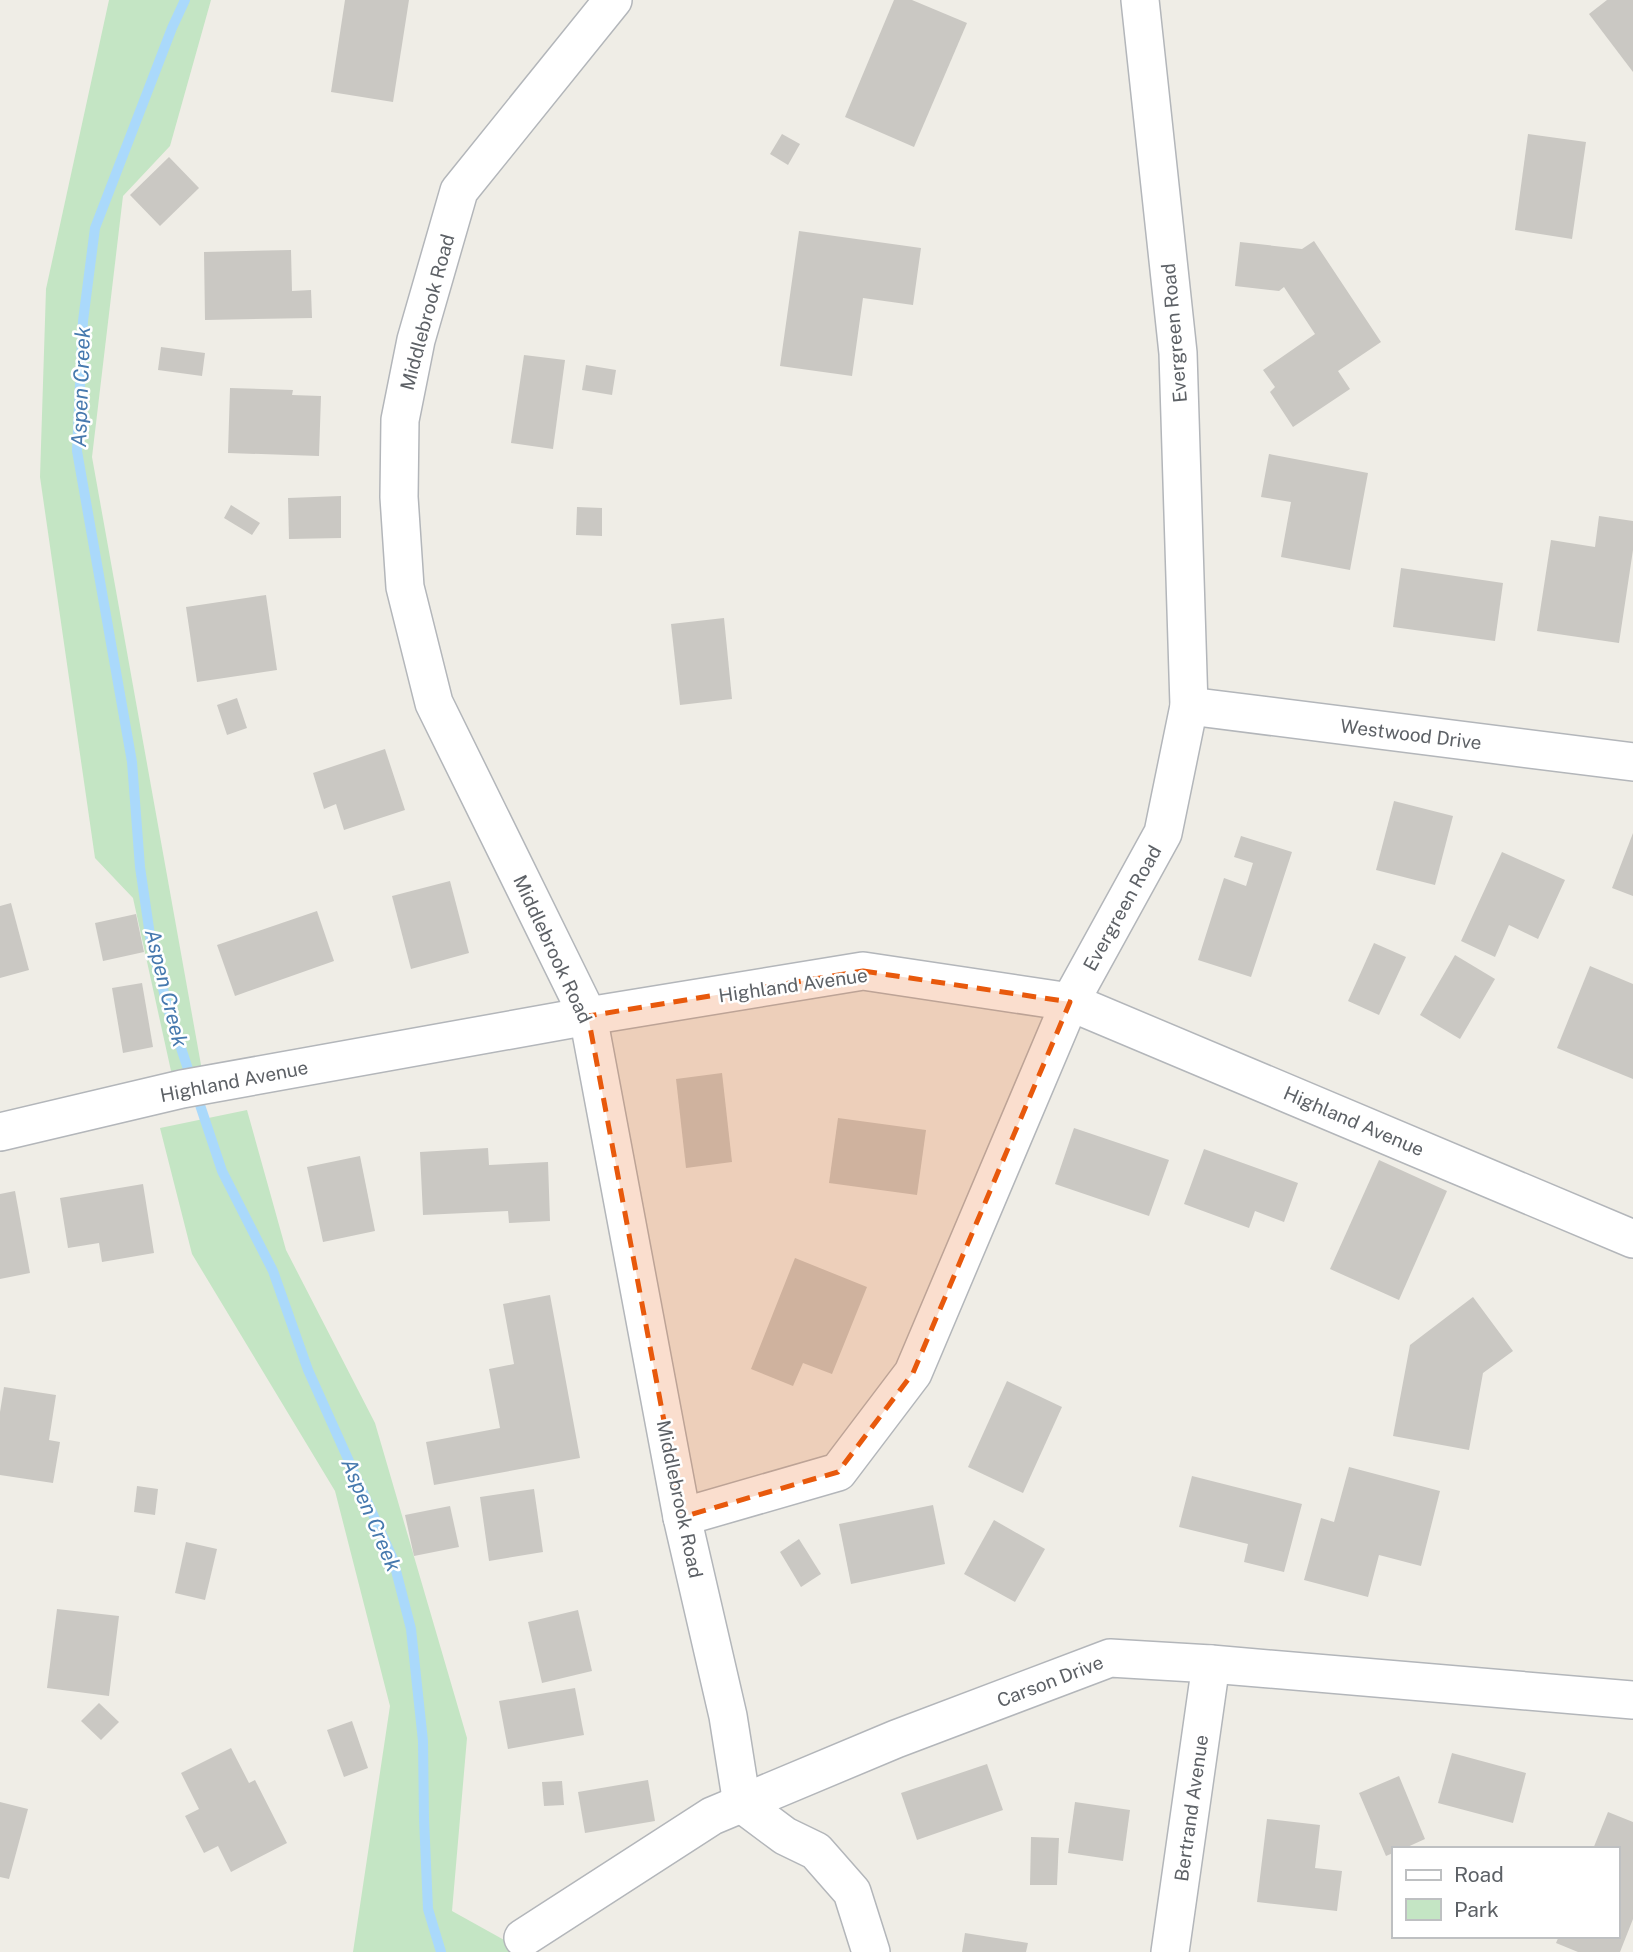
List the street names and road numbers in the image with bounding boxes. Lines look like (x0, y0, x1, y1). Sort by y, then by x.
street label: Middlebrook Road (396, 232, 458, 392)
street label: Evergreen Road (1157, 262, 1191, 404)
street label: Westwood Drive (1339, 714, 1483, 754)
street label: Evergreen Road (1078, 841, 1166, 975)
street label: Middlebrook Road (509, 872, 597, 1026)
street label: Highland Avenue (717, 964, 869, 1006)
street label: Highland Avenue (158, 1056, 310, 1106)
street label: Highland Avenue (1280, 1081, 1428, 1161)
street label: Middlebrook Road (653, 1418, 707, 1580)
street label: Carson Drive (994, 1651, 1106, 1711)
street label: Bertrand Avenue (1170, 1733, 1212, 1883)

